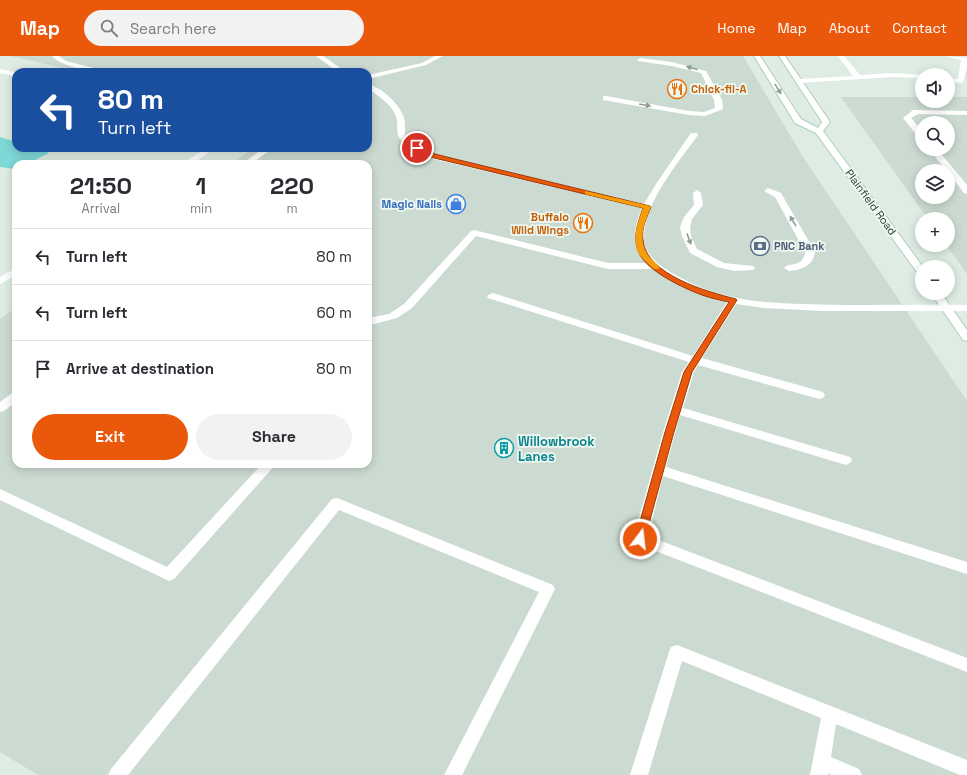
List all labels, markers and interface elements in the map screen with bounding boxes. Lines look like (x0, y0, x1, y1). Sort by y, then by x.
search box (84, 10, 364, 46)
text: Map (20, 16, 60, 41)
icon: search (98, 17, 120, 39)
text: Search here (130, 19, 216, 38)
text: Home (717, 19, 755, 37)
text: Map (777, 19, 807, 37)
text: About (829, 19, 870, 37)
text: Contact (892, 19, 947, 37)
one-way arrow (685, 65, 697, 71)
map controls (915, 68, 955, 300)
button: sound (915, 68, 955, 108)
restaurant icon: Chick-fil-A (666, 78, 688, 100)
text: 80 m (98, 81, 164, 117)
place label: Chick-fil-A (691, 82, 747, 96)
one-way arrow (774, 83, 781, 95)
icon: left (32, 84, 84, 136)
one-way arrow (639, 102, 651, 108)
text: Turn left (98, 116, 171, 139)
button: search (915, 116, 955, 156)
pin (400, 131, 434, 165)
icon: arrive (406, 137, 428, 159)
button: layers (915, 164, 955, 204)
street label: Plainfield Road (842, 166, 900, 238)
text: 21:50 (70, 170, 132, 201)
text: 1 (196, 170, 206, 201)
text: 220 (270, 170, 314, 201)
shop icon: Magic Nails (445, 193, 467, 215)
place label: Magic Nails (382, 197, 442, 211)
text: Arrival (82, 200, 120, 217)
text: min (190, 200, 212, 217)
text: m (286, 200, 298, 217)
place label: Buffalo Wild Wings (511, 210, 569, 237)
restaurant icon: Buffalo Wild Wings (572, 212, 594, 234)
button: + (915, 212, 955, 252)
one-way arrow (790, 215, 797, 227)
one-way arrow (686, 234, 692, 246)
bank icon: PNC Bank (749, 235, 771, 257)
place label: PNC Bank (774, 239, 825, 253)
icon: left (32, 246, 54, 268)
text: Turn left (66, 247, 128, 266)
text: 80 m (316, 247, 352, 266)
button: − (915, 260, 955, 300)
icon: left (32, 302, 54, 324)
text: Turn left (66, 303, 128, 322)
text: 60 m (316, 303, 352, 322)
icon: arrive (32, 358, 54, 380)
text: Arrive at destination (66, 359, 214, 378)
text: 80 m (316, 359, 352, 378)
button: Exit (32, 414, 188, 460)
button: Share (196, 414, 352, 460)
place label: Willowbrook Lanes (518, 433, 595, 465)
building icon: Willowbrook Lanes (493, 437, 515, 459)
position arrow (619, 518, 661, 560)

